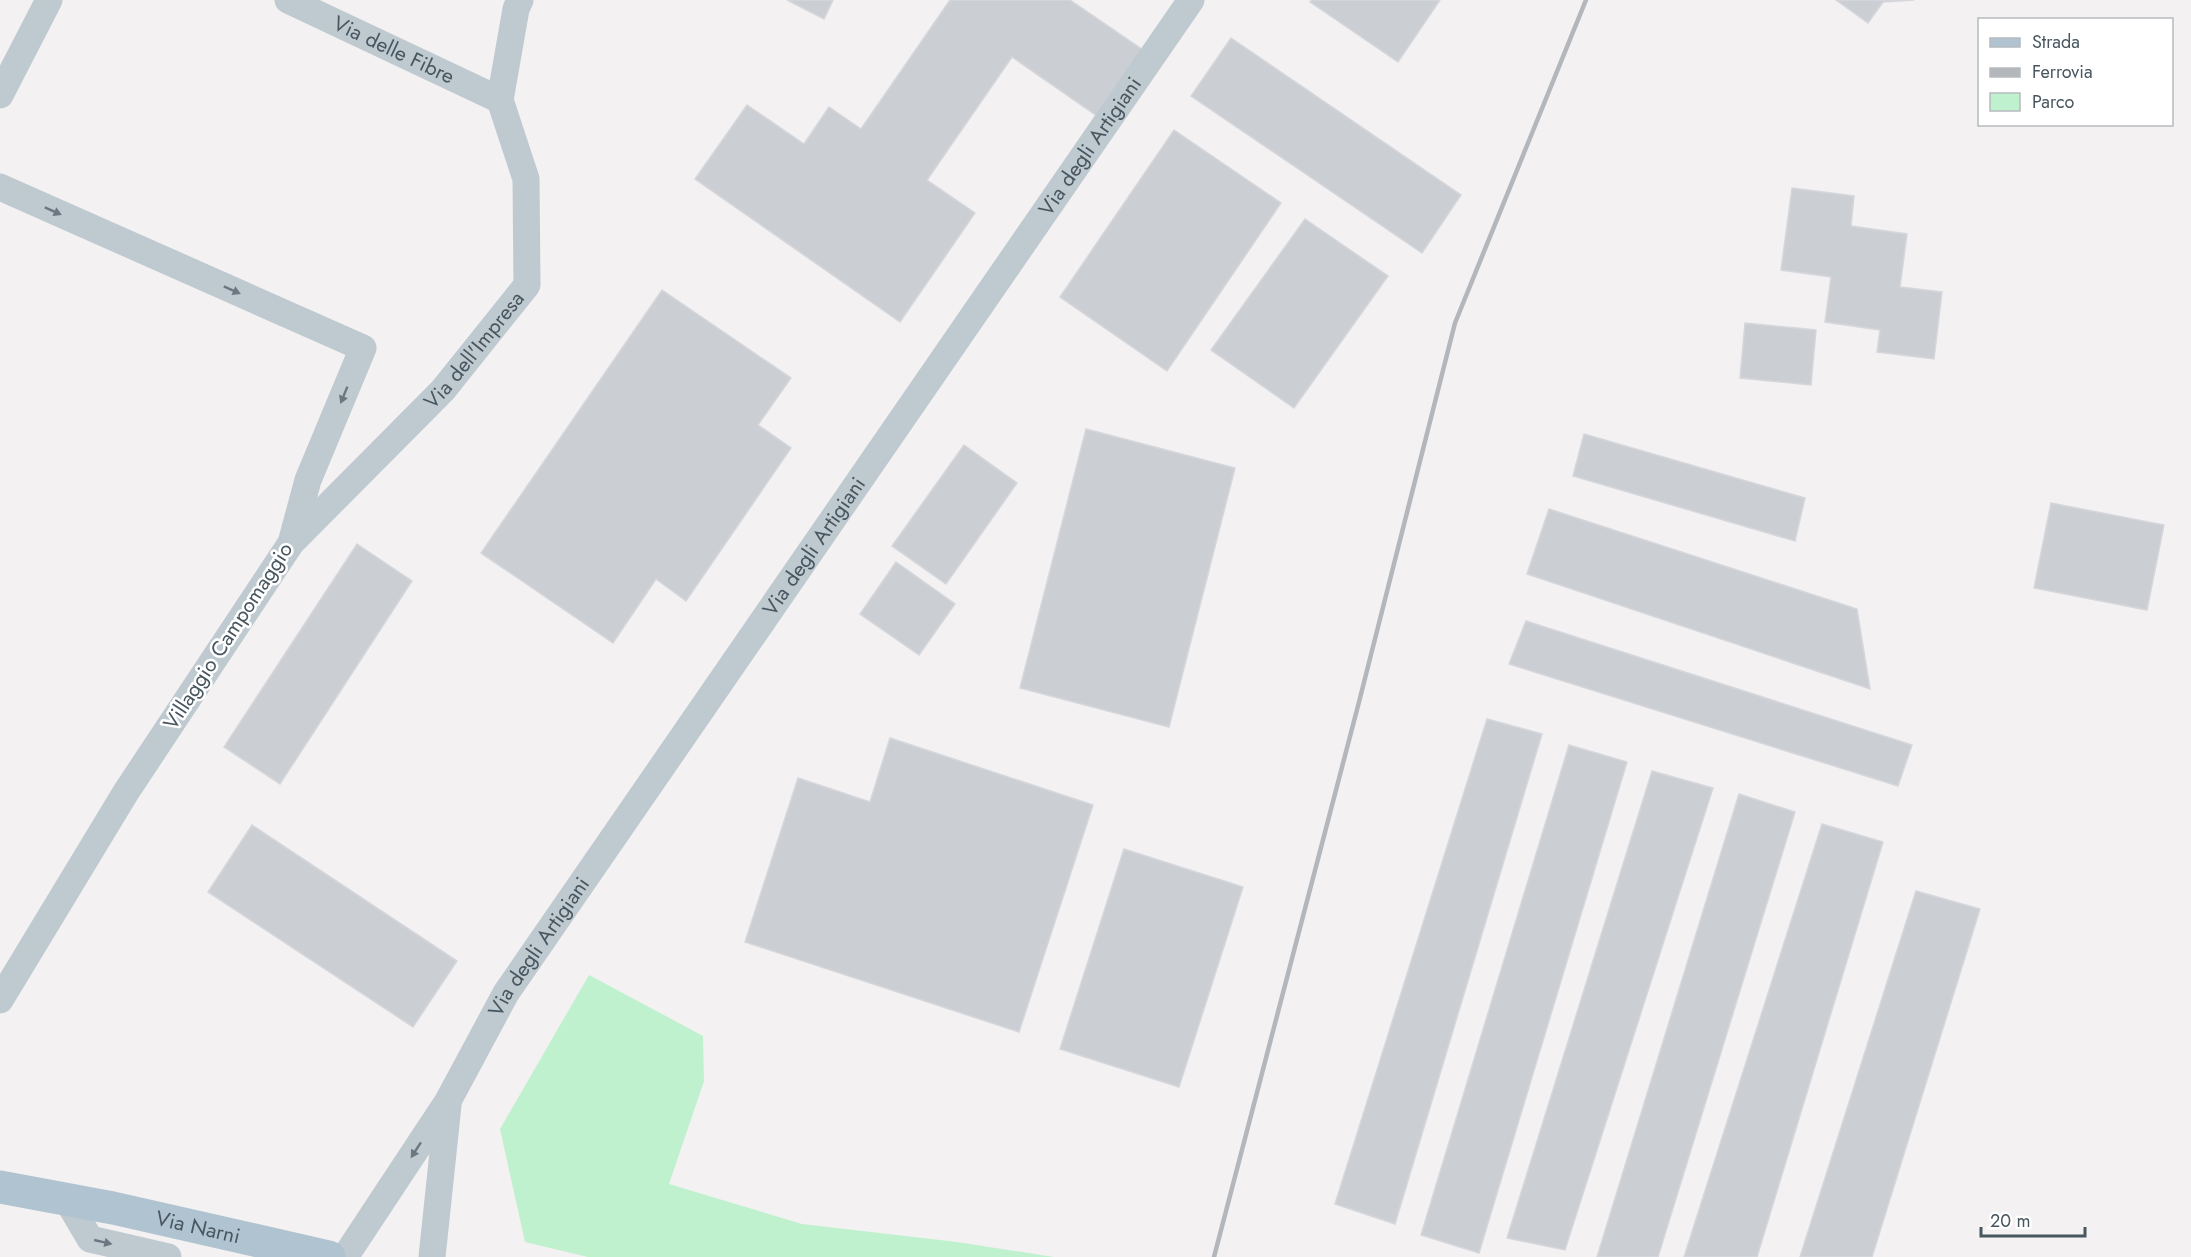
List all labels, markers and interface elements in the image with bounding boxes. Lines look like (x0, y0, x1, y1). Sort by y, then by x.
street label: Via delle Fibre (328, 8, 460, 92)
legend (1978, 18, 2173, 126)
text: Strada (2032, 29, 2080, 55)
text: Ferrovia (2032, 59, 2093, 85)
street label: Via degli Artigiani (1031, 71, 1149, 222)
text: Parco (2032, 89, 2074, 115)
one-way arrow (45, 206, 63, 216)
one-way arrow (223, 285, 241, 295)
street label: Via dell'Impresa (417, 285, 531, 416)
one-way arrow (339, 387, 349, 405)
street label: Via degli Artigiani (755, 471, 873, 622)
street label: Villaggio Campomaggio (156, 536, 300, 736)
street label: Via degli Artigiani (481, 871, 597, 1022)
one-way arrow (410, 1141, 422, 1157)
scale bar (1981, 1200, 2084, 1238)
street label: Via Narni (153, 1203, 243, 1251)
text: 20 m (1990, 1208, 2030, 1234)
one-way arrow (93, 1238, 112, 1247)

